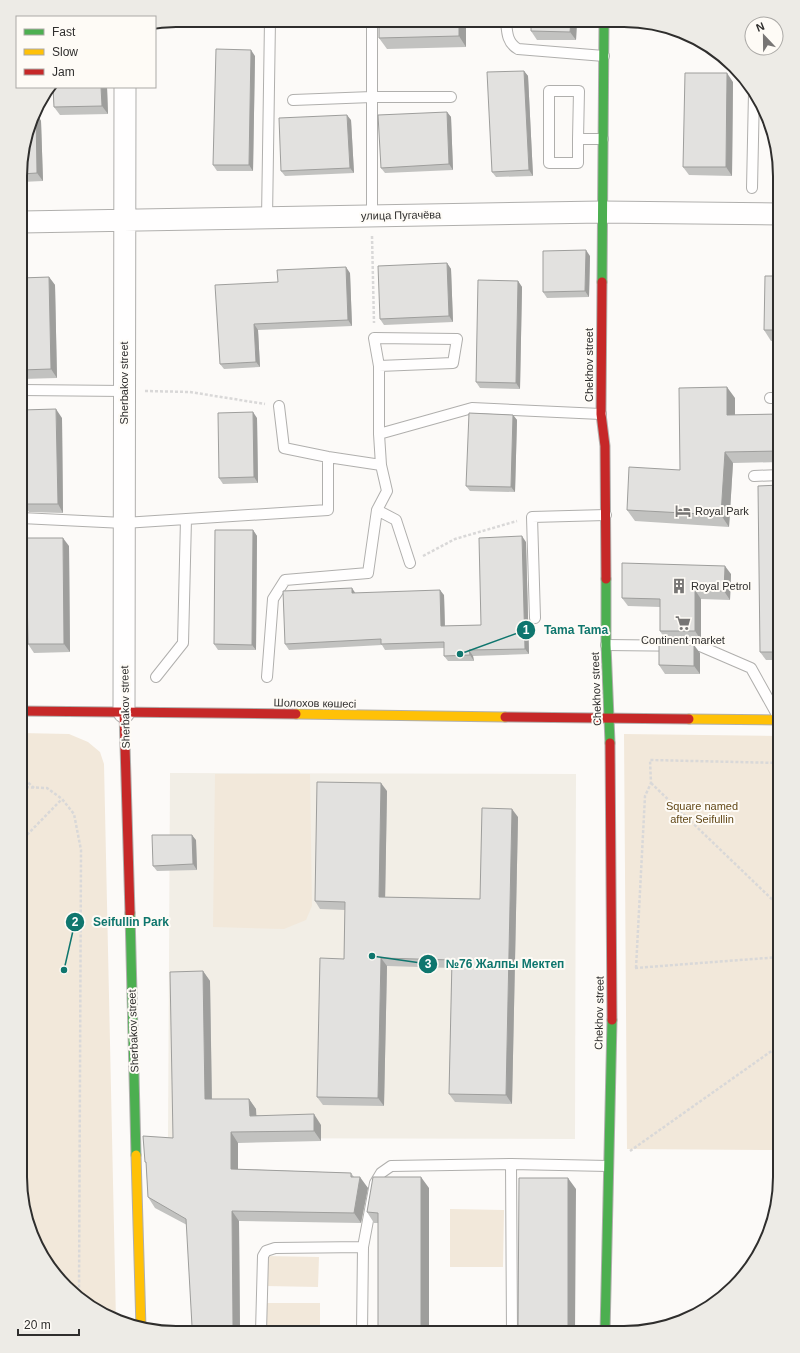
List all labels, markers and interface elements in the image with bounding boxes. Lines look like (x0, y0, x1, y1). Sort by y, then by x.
legend (16, 16, 156, 88)
north arrow (744, 16, 784, 56)
text: N (754, 20, 766, 34)
text: Fast (52, 25, 76, 39)
text: Slow (52, 45, 78, 59)
text: Jam (52, 65, 75, 79)
street label: улица Пугачёва (361, 208, 442, 222)
street label: Chekhov street (583, 328, 595, 402)
street label: Sherbakov street (118, 341, 130, 425)
hotel icon: Royal Park (674, 502, 692, 520)
place label: Royal Park (695, 505, 749, 517)
building icon: Royal Petrol (670, 577, 688, 595)
place label: Royal Petrol (691, 580, 751, 592)
supermarket icon: Continent market (674, 614, 692, 632)
callout: Tama Tama (516, 618, 617, 642)
text: 1 (523, 623, 530, 637)
text: Tama Tama (544, 623, 608, 637)
place label: Continent market (641, 634, 725, 646)
street label: Chekhov street (589, 652, 603, 726)
street label: Sherbakov street (118, 665, 132, 749)
street label: Шолохов көшесі (274, 696, 356, 710)
park label: Square named after Seifullin (666, 800, 738, 825)
callout: Seifullin Park (65, 910, 177, 934)
text: 2 (72, 915, 79, 929)
text: Seifullin Park (93, 915, 169, 929)
callout: №76 Жалпы Мектеп (418, 952, 573, 976)
text: 3 (425, 957, 432, 971)
text: №76 Жалпы Мектеп (446, 957, 564, 971)
street label: Chekhov street (592, 976, 606, 1050)
street label: Sherbakov street (126, 989, 140, 1073)
scale bar (18, 1311, 79, 1337)
text: 20 m (24, 1318, 51, 1332)

